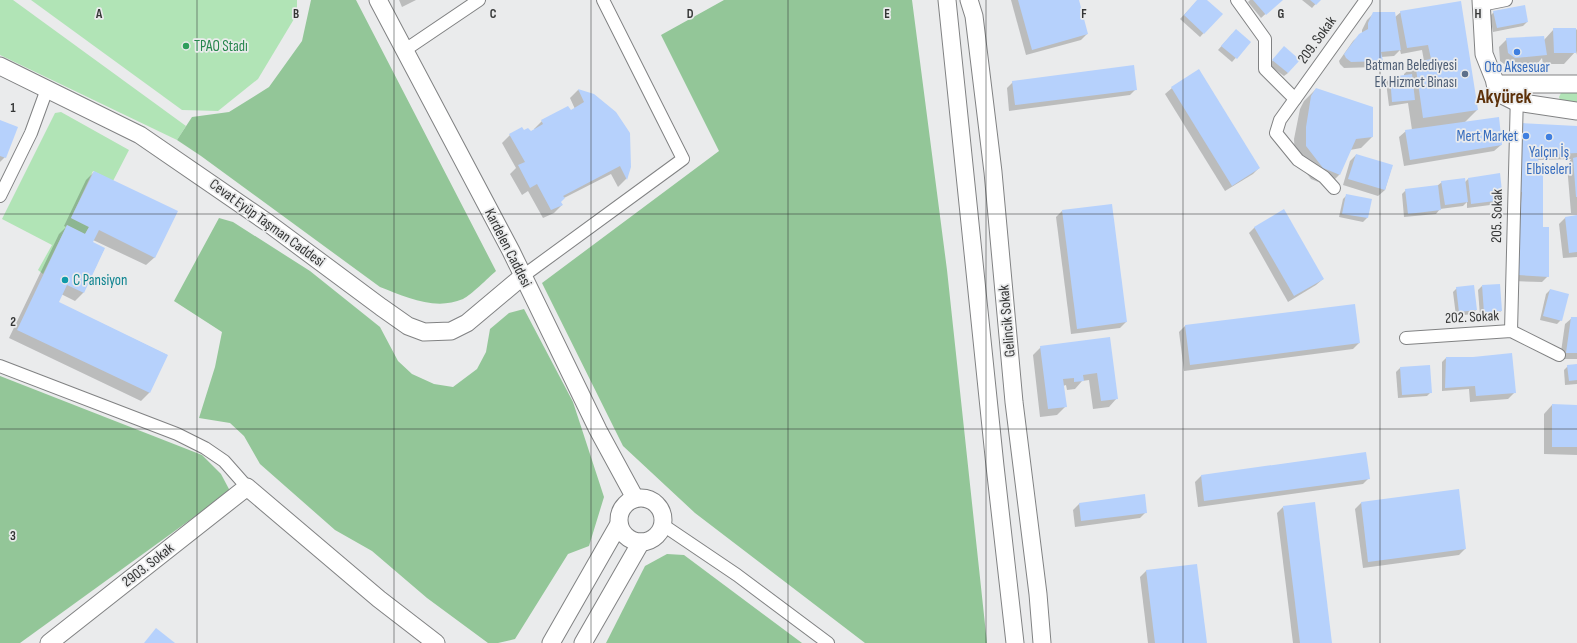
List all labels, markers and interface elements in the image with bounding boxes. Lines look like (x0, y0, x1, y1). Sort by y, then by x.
text: A (95, 6, 103, 22)
text: B (293, 6, 299, 22)
text: C (490, 6, 497, 22)
text: D (687, 6, 694, 22)
text: E (884, 6, 890, 22)
text: F (1081, 6, 1087, 22)
text: G (1278, 6, 1285, 22)
text: H (1475, 6, 1482, 22)
street label: 209. Sokak (1293, 12, 1341, 68)
place label: TPAO Stadı (194, 37, 248, 56)
marker: TPAO Stadı (181, 41, 191, 51)
marker: Oto Aksesuar (1512, 47, 1522, 57)
place label: Batman Belediyesi Ek Hizmet Binası (1365, 56, 1457, 92)
place label: Oto Aksesuar (1484, 58, 1551, 77)
marker: Batman Belediyesi Ek Hizmet Binası (1460, 69, 1470, 79)
district label: Akyürek (1475, 86, 1532, 109)
text: 1 (10, 100, 16, 116)
place label: Mert Market (1457, 127, 1518, 146)
marker: Mert Market (1521, 131, 1531, 141)
marker: Yalçın İş Elbiseleri (1544, 132, 1554, 142)
place label: Yalçın İş Elbiseleri (1526, 143, 1572, 179)
street label: Cevat Eyüp Taşman Caddesi (206, 175, 329, 271)
street label: 205. Sokak (1487, 189, 1507, 243)
street label: Kardelen Caddesi (480, 205, 536, 291)
place label: C Pansiyon (73, 271, 127, 290)
marker: C Pansiyon (60, 275, 70, 285)
street label: Gelincik Sokak (994, 284, 1020, 358)
street label: 202. Sokak (1444, 306, 1500, 328)
text: 2 (10, 314, 16, 330)
text: 3 (10, 528, 16, 544)
street label: 2903. Sokak (118, 539, 178, 591)

